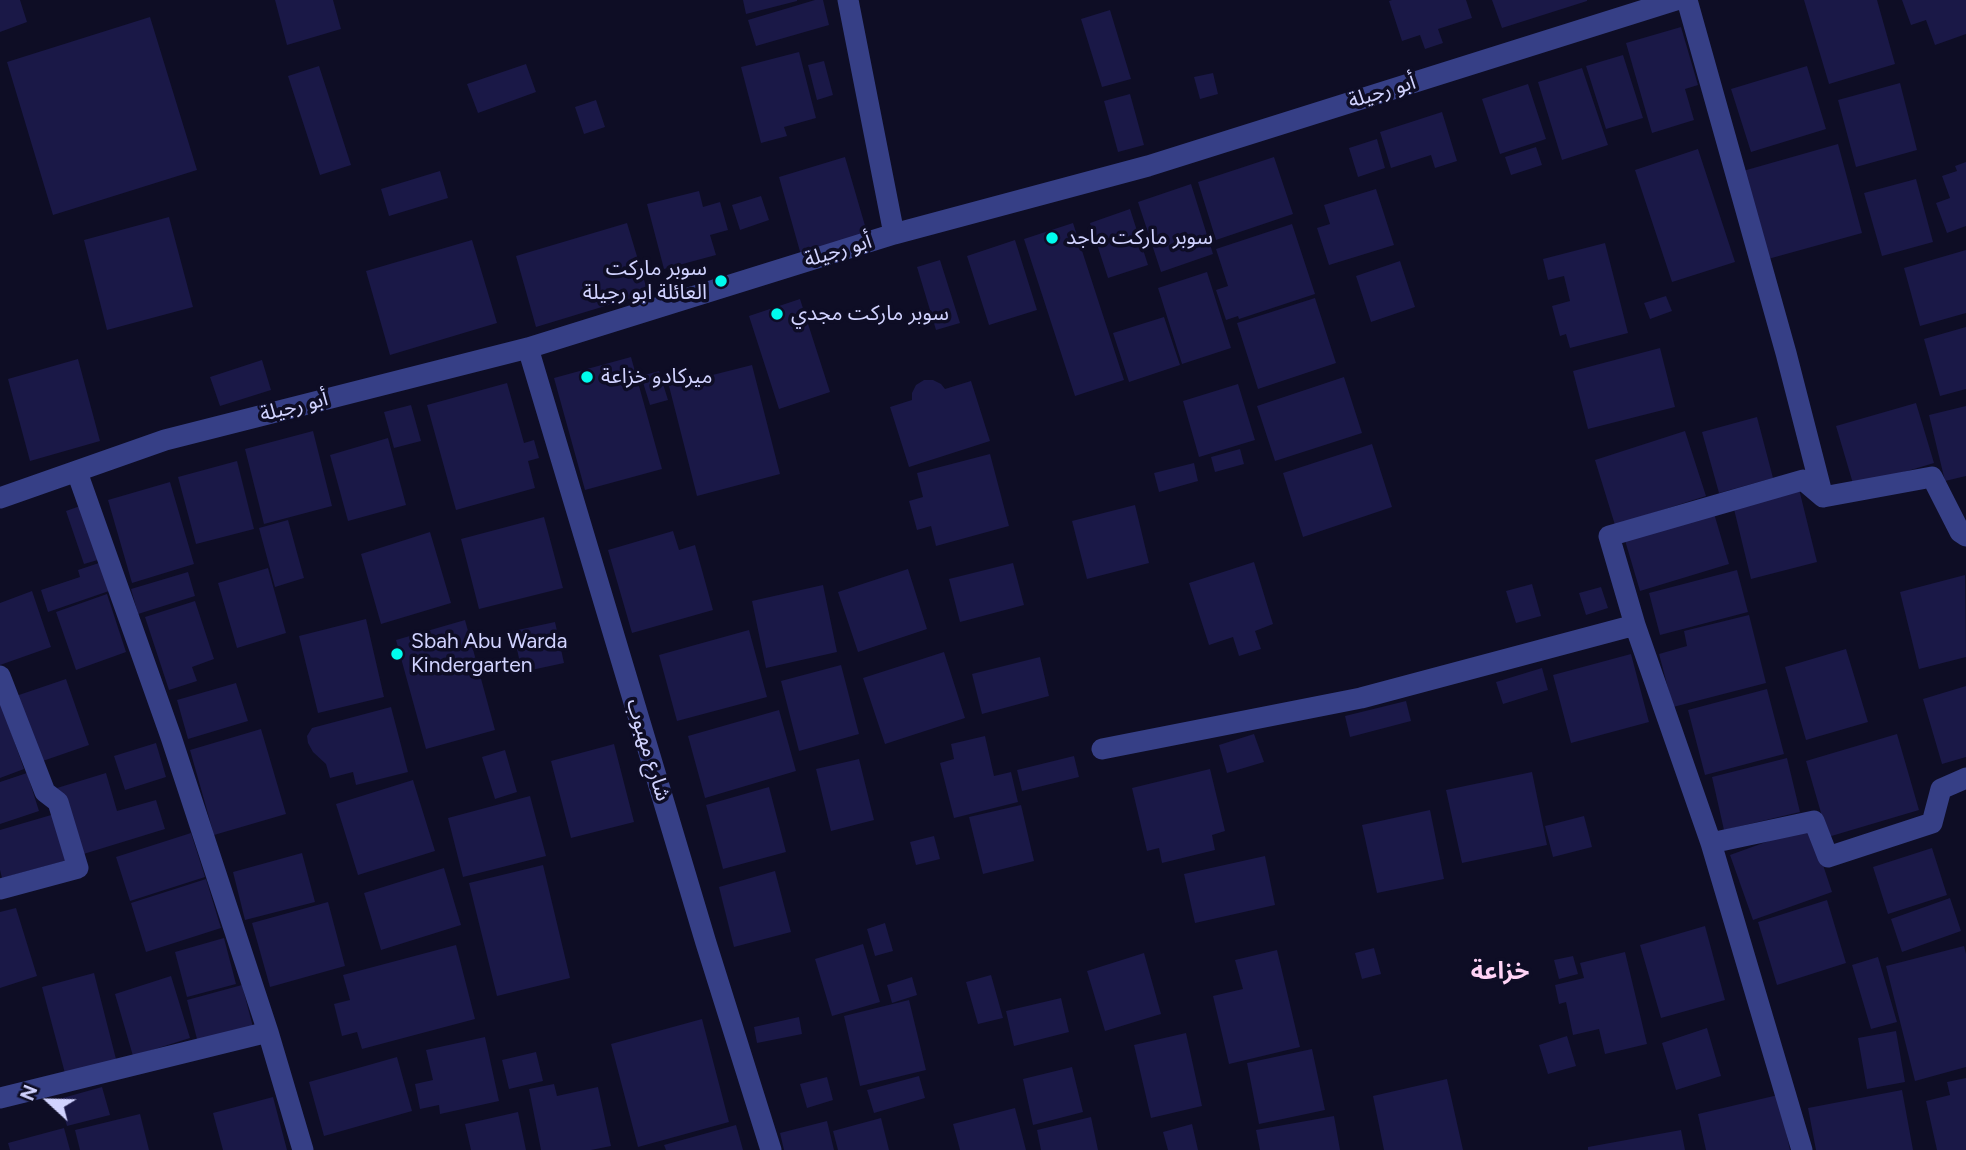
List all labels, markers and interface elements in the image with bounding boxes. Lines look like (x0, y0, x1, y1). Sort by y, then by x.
street label: أبو رجيلة (1345, 70, 1419, 114)
place label: سوبر ماركت ماجد (1066, 225, 1213, 251)
street label: أبو رجيلة (801, 229, 875, 273)
marker: سوبر ماركت ماجد (1044, 230, 1060, 246)
place label: سوبر ماركت العائلة ابو رجيلة (583, 256, 707, 306)
marker: سوبر ماركت العائلة ابو رجيلة (713, 273, 729, 289)
place label: سوبر ماركت مجدي (791, 301, 949, 327)
marker: سوبر ماركت مجدي (769, 306, 785, 322)
place label: ميركادو خزاعة (601, 364, 713, 390)
marker: ميركادو خزاعة (579, 369, 595, 385)
street label: أبو رجيلة (257, 386, 331, 428)
place label: Sbah Abu Warda Kindergarten (411, 629, 567, 679)
marker: Sbah Abu Warda Kindergarten (389, 646, 405, 662)
street label: شارع مهبوب (620, 696, 676, 804)
district label: خزاعة (1471, 958, 1529, 986)
north arrow (14, 1066, 84, 1136)
text: N (16, 1082, 42, 1104)

